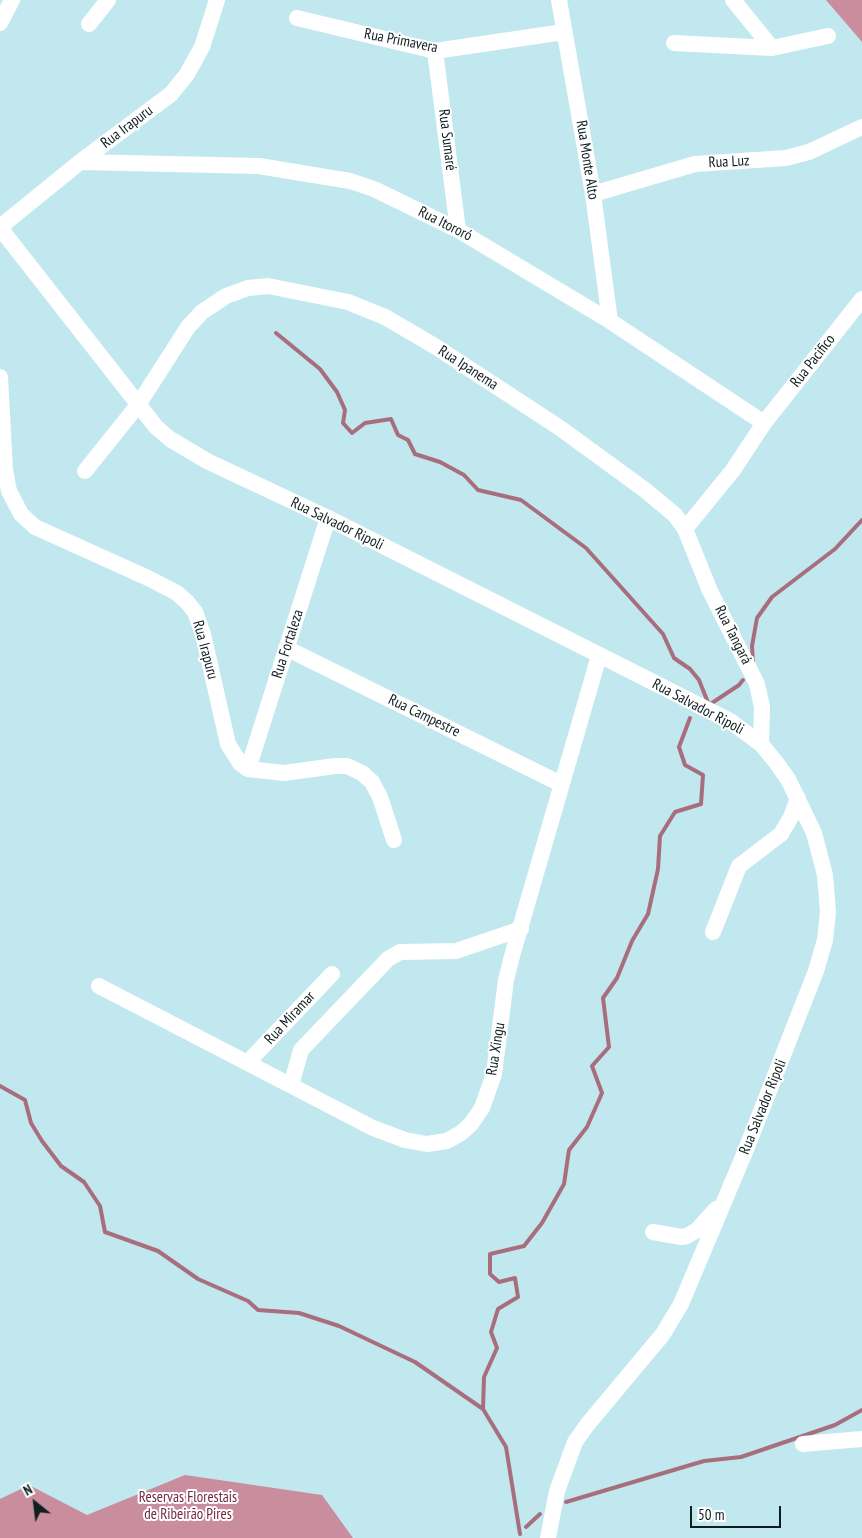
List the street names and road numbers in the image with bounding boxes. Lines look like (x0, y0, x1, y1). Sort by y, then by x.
street label: Rua Primavera (363, 25, 439, 57)
street label: Rua Irapuru (98, 102, 156, 152)
street label: Rua Sumaré (434, 108, 460, 172)
street label: Rua Monte Alto (572, 119, 602, 201)
street label: Rua Luz (708, 152, 750, 172)
street label: Rua Itororó (415, 203, 475, 245)
street label: Rua Pacifico (787, 331, 839, 391)
street label: Rua Ipanema (435, 342, 501, 394)
street label: Rua Salvador Ripoli (288, 494, 386, 554)
street label: Rua Tangará (711, 603, 755, 667)
street label: Rua Fortaleza (268, 607, 308, 681)
street label: Rua Irapuru (189, 619, 221, 681)
street label: Rua Salvador Ripoli (649, 675, 747, 739)
street label: Rua Campestre (385, 691, 463, 741)
street label: Rua Miramar (261, 988, 319, 1048)
street label: Rua Xingu (483, 1021, 509, 1077)
street label: Rua Salvador Ripoli (736, 1057, 790, 1157)

